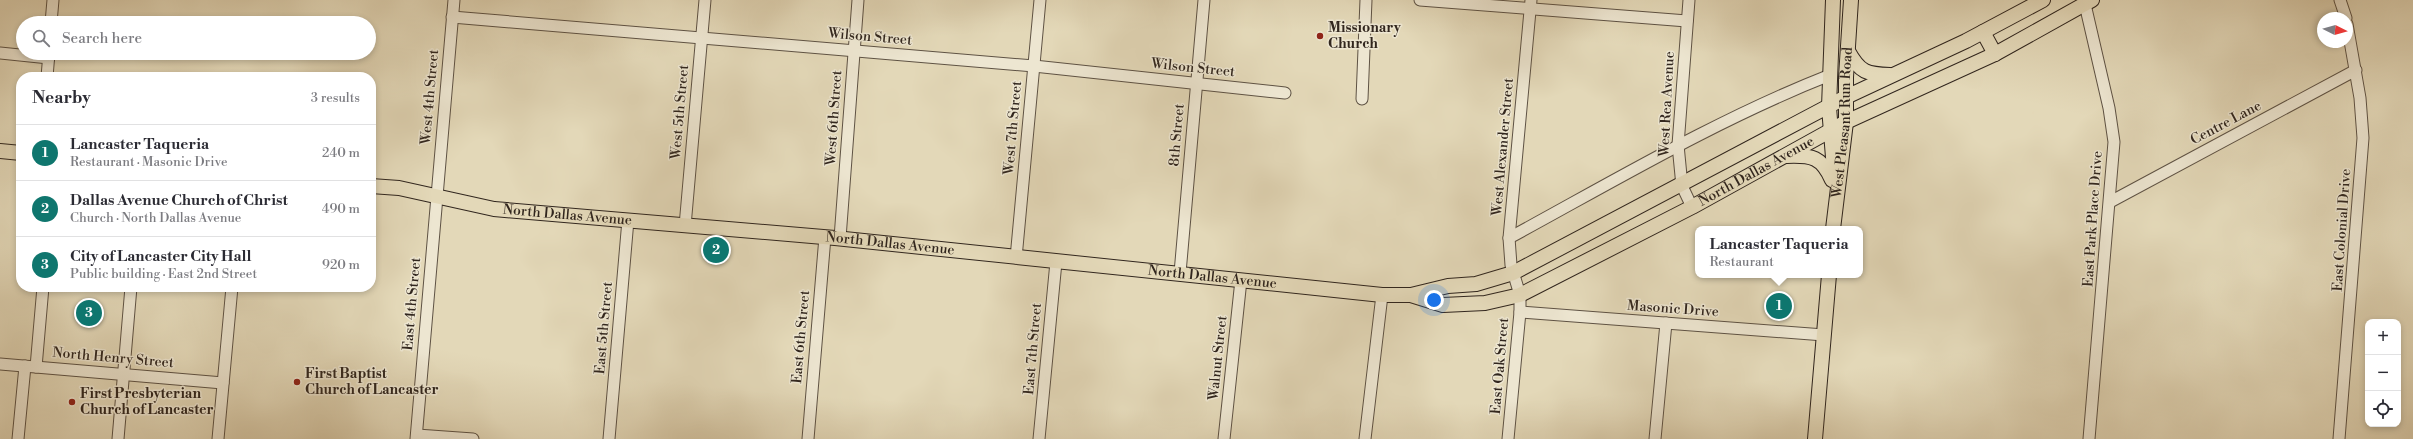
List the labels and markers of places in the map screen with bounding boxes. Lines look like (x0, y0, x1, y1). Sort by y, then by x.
place label: Missionary Church (1328, 19, 1402, 53)
marker: Missionary Church (1315, 31, 1325, 41)
pin: 2 (703, 235, 729, 265)
pin: 1 (1766, 291, 1792, 321)
pin: 3 (76, 298, 102, 328)
place label: First Baptist Church of Lancaster (305, 365, 439, 399)
marker: First Baptist Church of Lancaster (292, 377, 302, 387)
place label: First Presbyterian Church of Lancaster (80, 385, 214, 419)
marker: First Presbyterian Church of Lancaster (67, 397, 77, 407)

